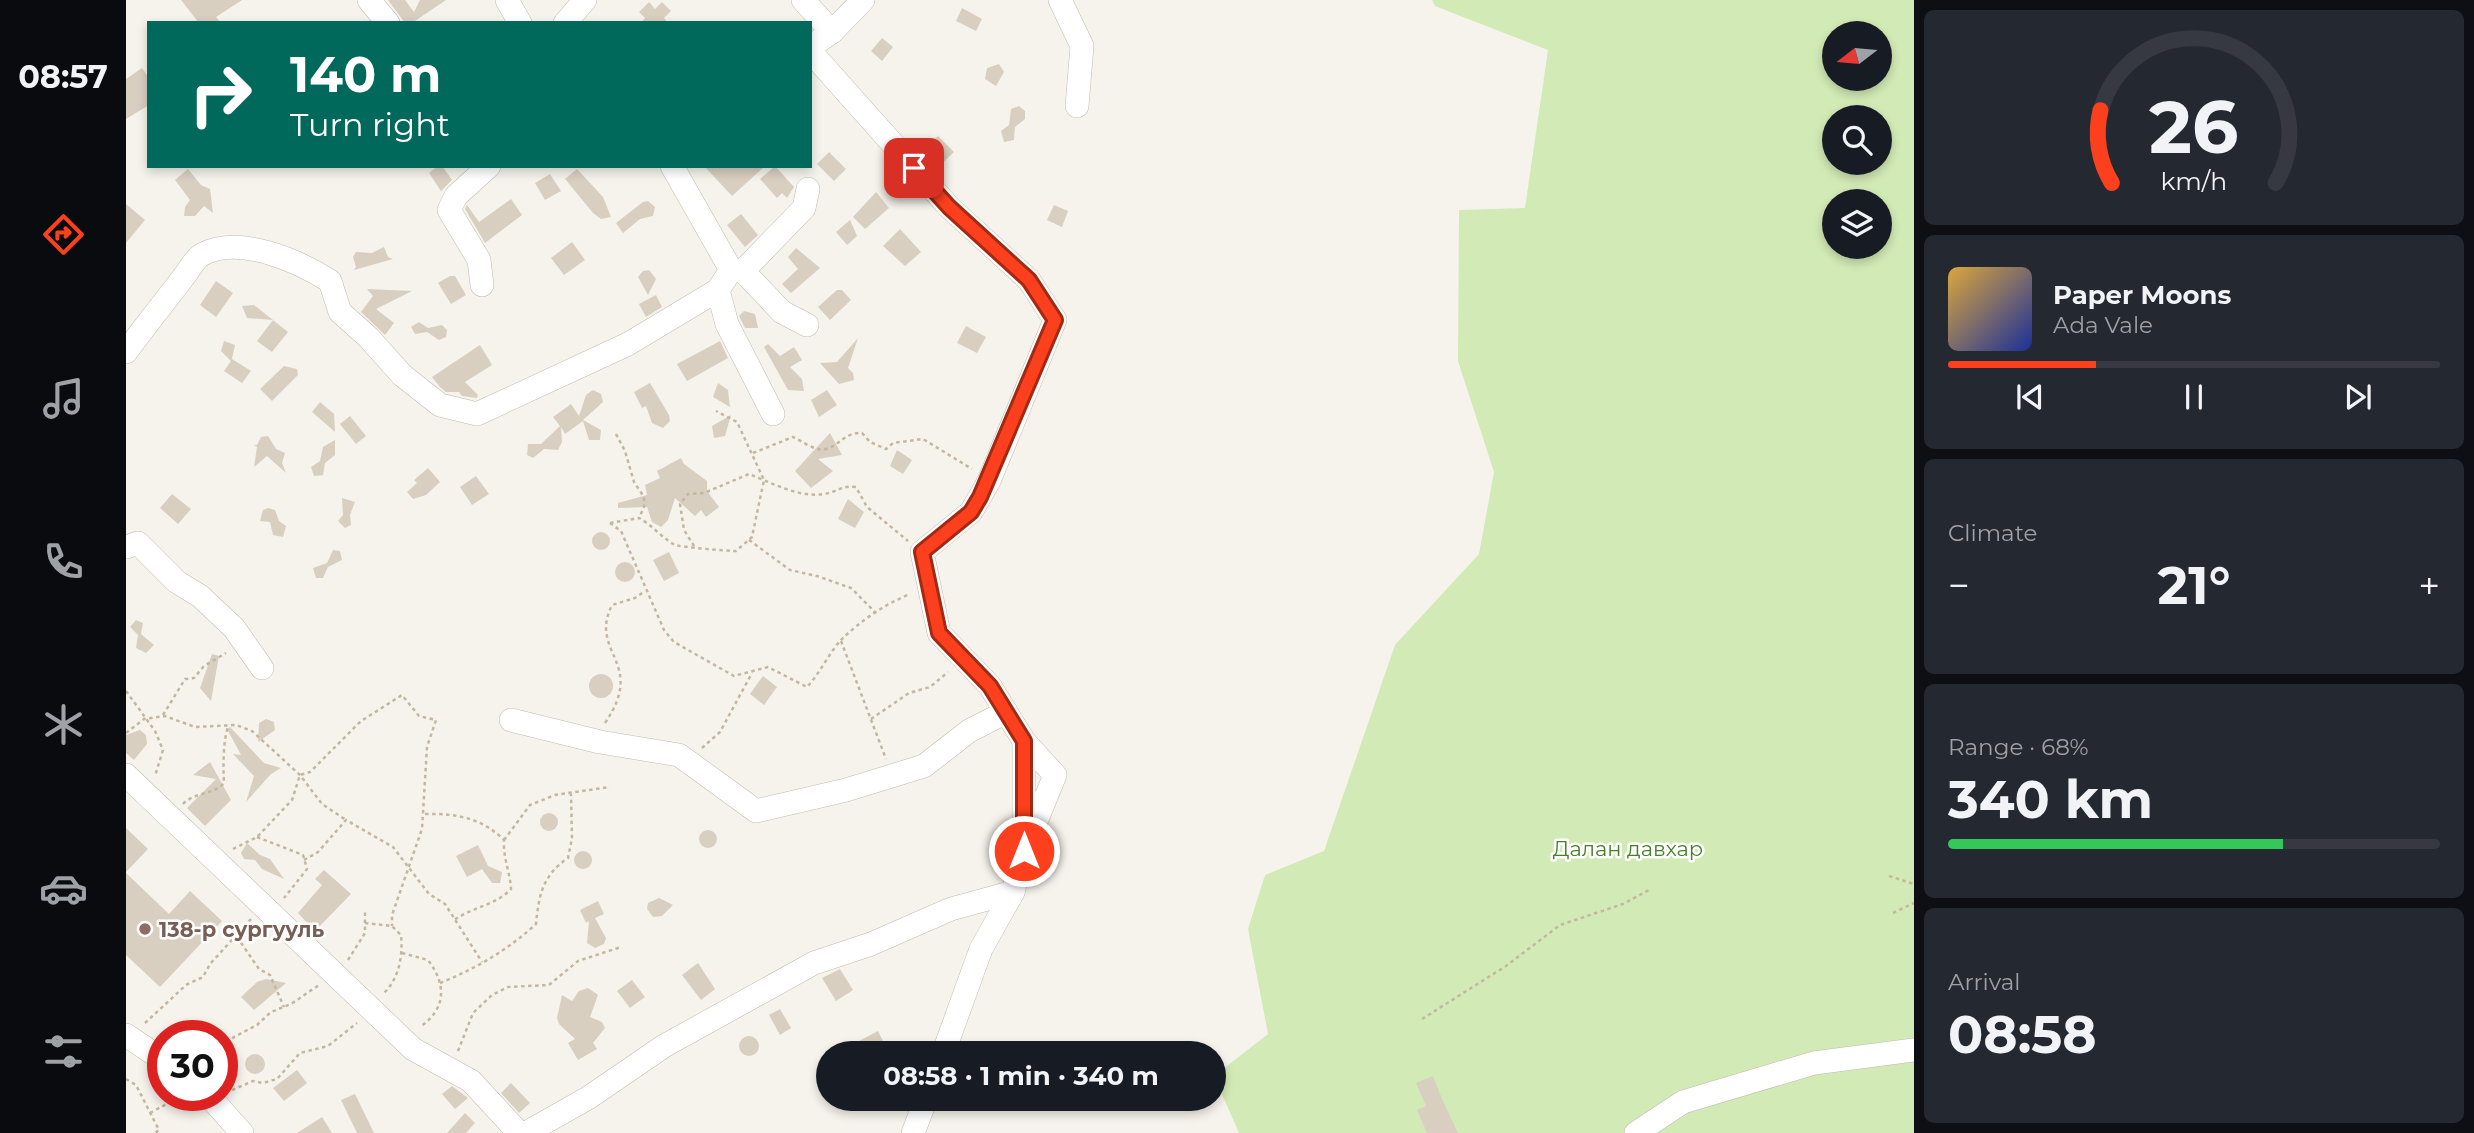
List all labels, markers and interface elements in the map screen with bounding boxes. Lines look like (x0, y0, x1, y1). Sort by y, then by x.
north arrow (1822, 21, 1892, 91)
map controls (1822, 21, 1892, 259)
text: 140 m (290, 45, 442, 104)
icon: right (175, 49, 266, 140)
text: 08:57 (18, 57, 108, 96)
text: 26 (2149, 84, 2239, 172)
text: Turn right (290, 105, 450, 144)
button: search (1822, 105, 1892, 175)
pin (884, 138, 944, 198)
icon: arrive (895, 149, 933, 187)
text: km/h (2161, 166, 2227, 196)
button: layers (1822, 189, 1892, 259)
icon: directions (39, 210, 88, 259)
text: Paper Moons (2053, 279, 2231, 311)
text: Ada Vale (2053, 311, 2153, 339)
icon: music (39, 374, 88, 423)
icon: previous (2011, 378, 2049, 416)
icon: pause (2175, 378, 2213, 416)
icon: next (2339, 378, 2377, 416)
text: Climate (1948, 519, 2037, 547)
icon: phone (39, 537, 88, 586)
text: 21° (2158, 554, 2230, 617)
text: − (1948, 562, 1970, 609)
text: + (2418, 562, 2440, 609)
icon: climate (39, 700, 88, 749)
text: Range · 68% (1948, 733, 2089, 761)
text: 340 km (1948, 768, 2153, 831)
position arrow (987, 814, 1061, 888)
park label: Далан давхар (1553, 836, 1703, 861)
icon: car (39, 864, 88, 913)
place label: 138-р сургууль (159, 917, 324, 942)
marker: 138-р сургууль (137, 921, 153, 937)
text: Arrival (1948, 968, 2021, 996)
text: 08:58 (1948, 1003, 2097, 1066)
speed limit sign: 30 (147, 1020, 238, 1111)
icon: filters (39, 1027, 88, 1076)
text: 08:58 · 1 min · 340 m (883, 1060, 1159, 1092)

